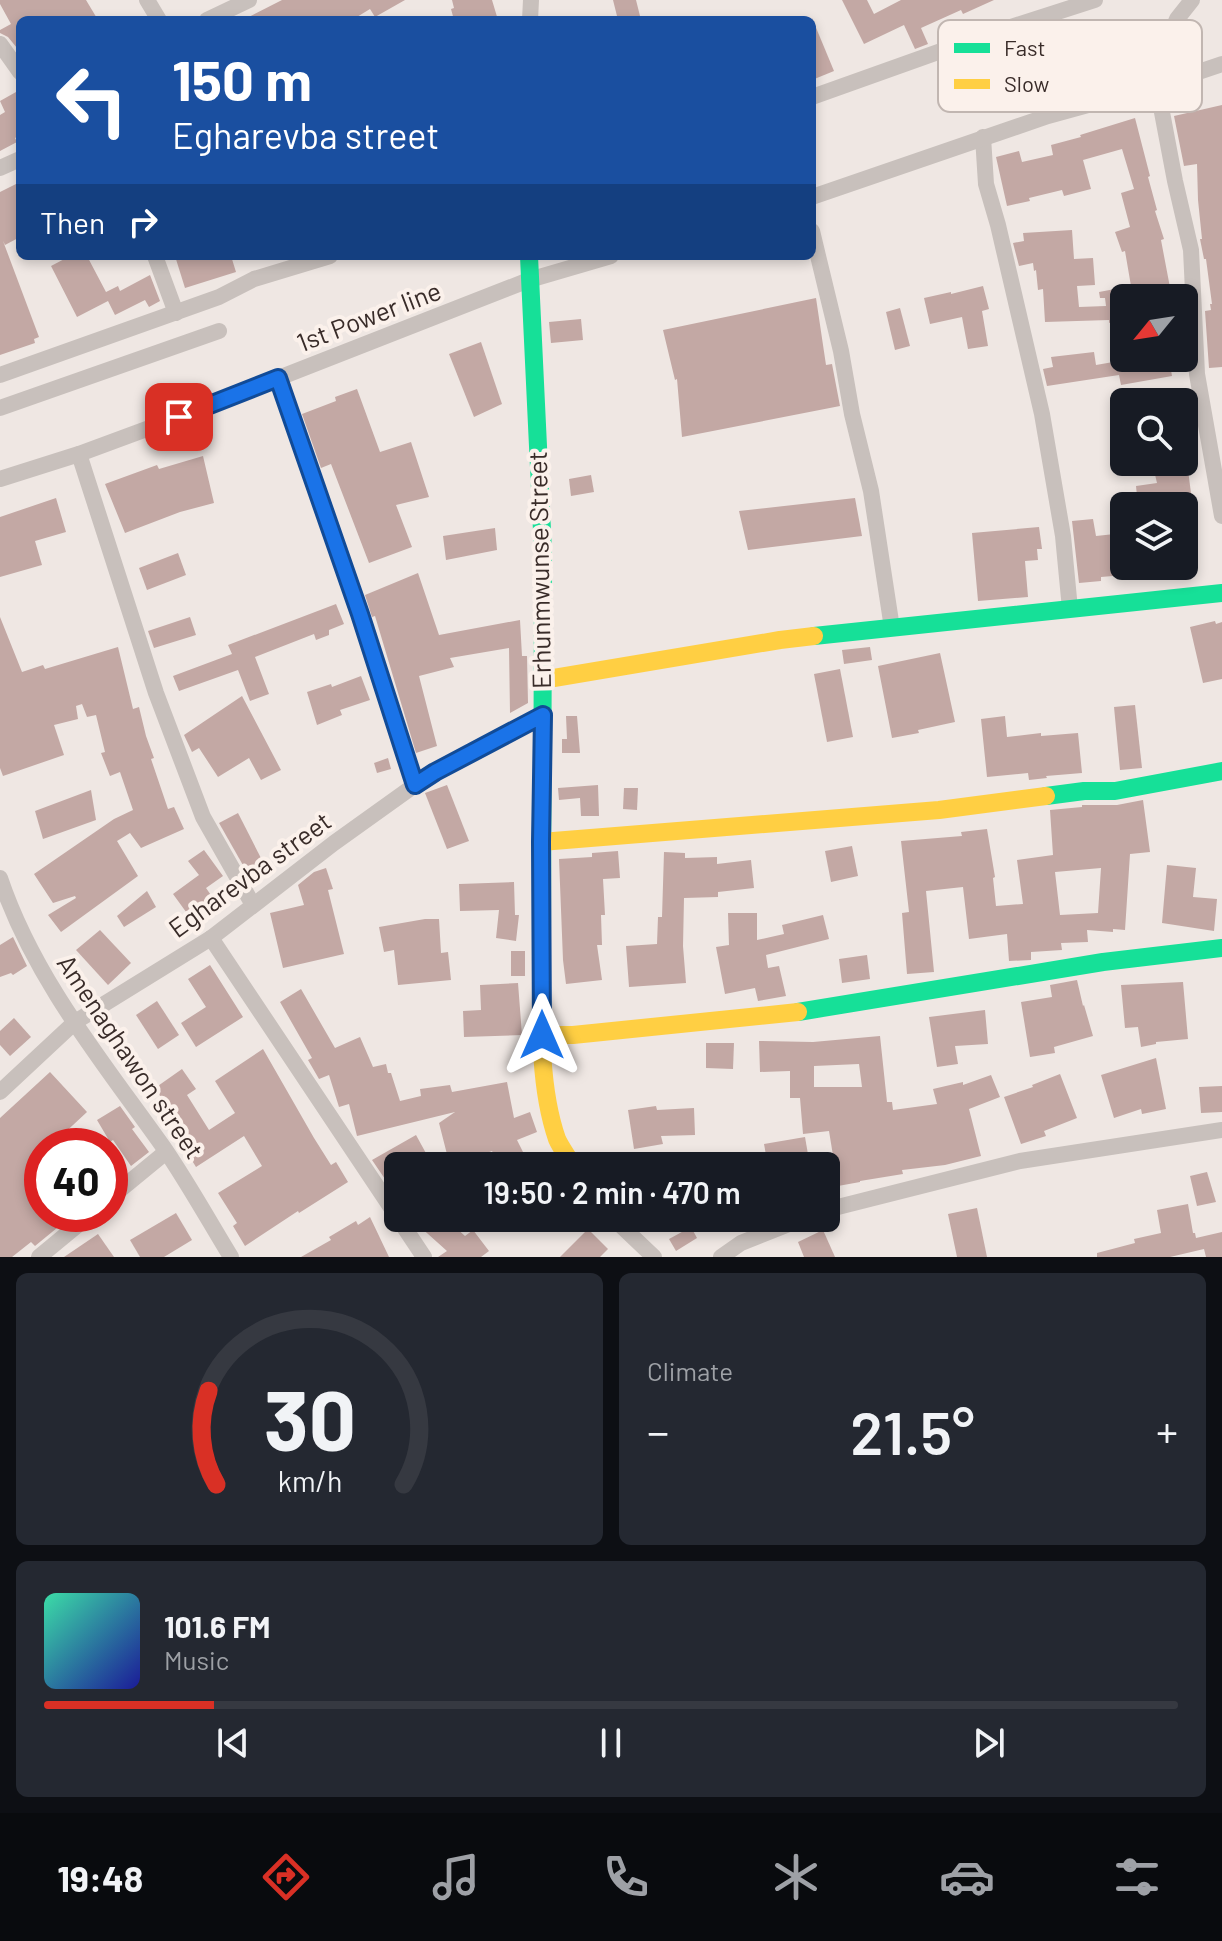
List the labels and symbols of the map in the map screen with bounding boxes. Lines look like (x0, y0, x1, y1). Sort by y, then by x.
legend (938, 20, 1202, 112)
text: Fast (1004, 34, 1046, 60)
text: Slow (1004, 70, 1049, 96)
street label: 1st Power line (292, 274, 445, 357)
north arrow (1110, 284, 1198, 372)
pin (145, 383, 213, 451)
street label: Erhunmwunse Street (521, 451, 556, 689)
street label: Egharevba street (162, 804, 336, 943)
street label: Amenaghawon street (51, 948, 211, 1164)
position arrow (500, 993, 584, 1077)
speed limit sign: 40 (24, 1128, 128, 1232)

